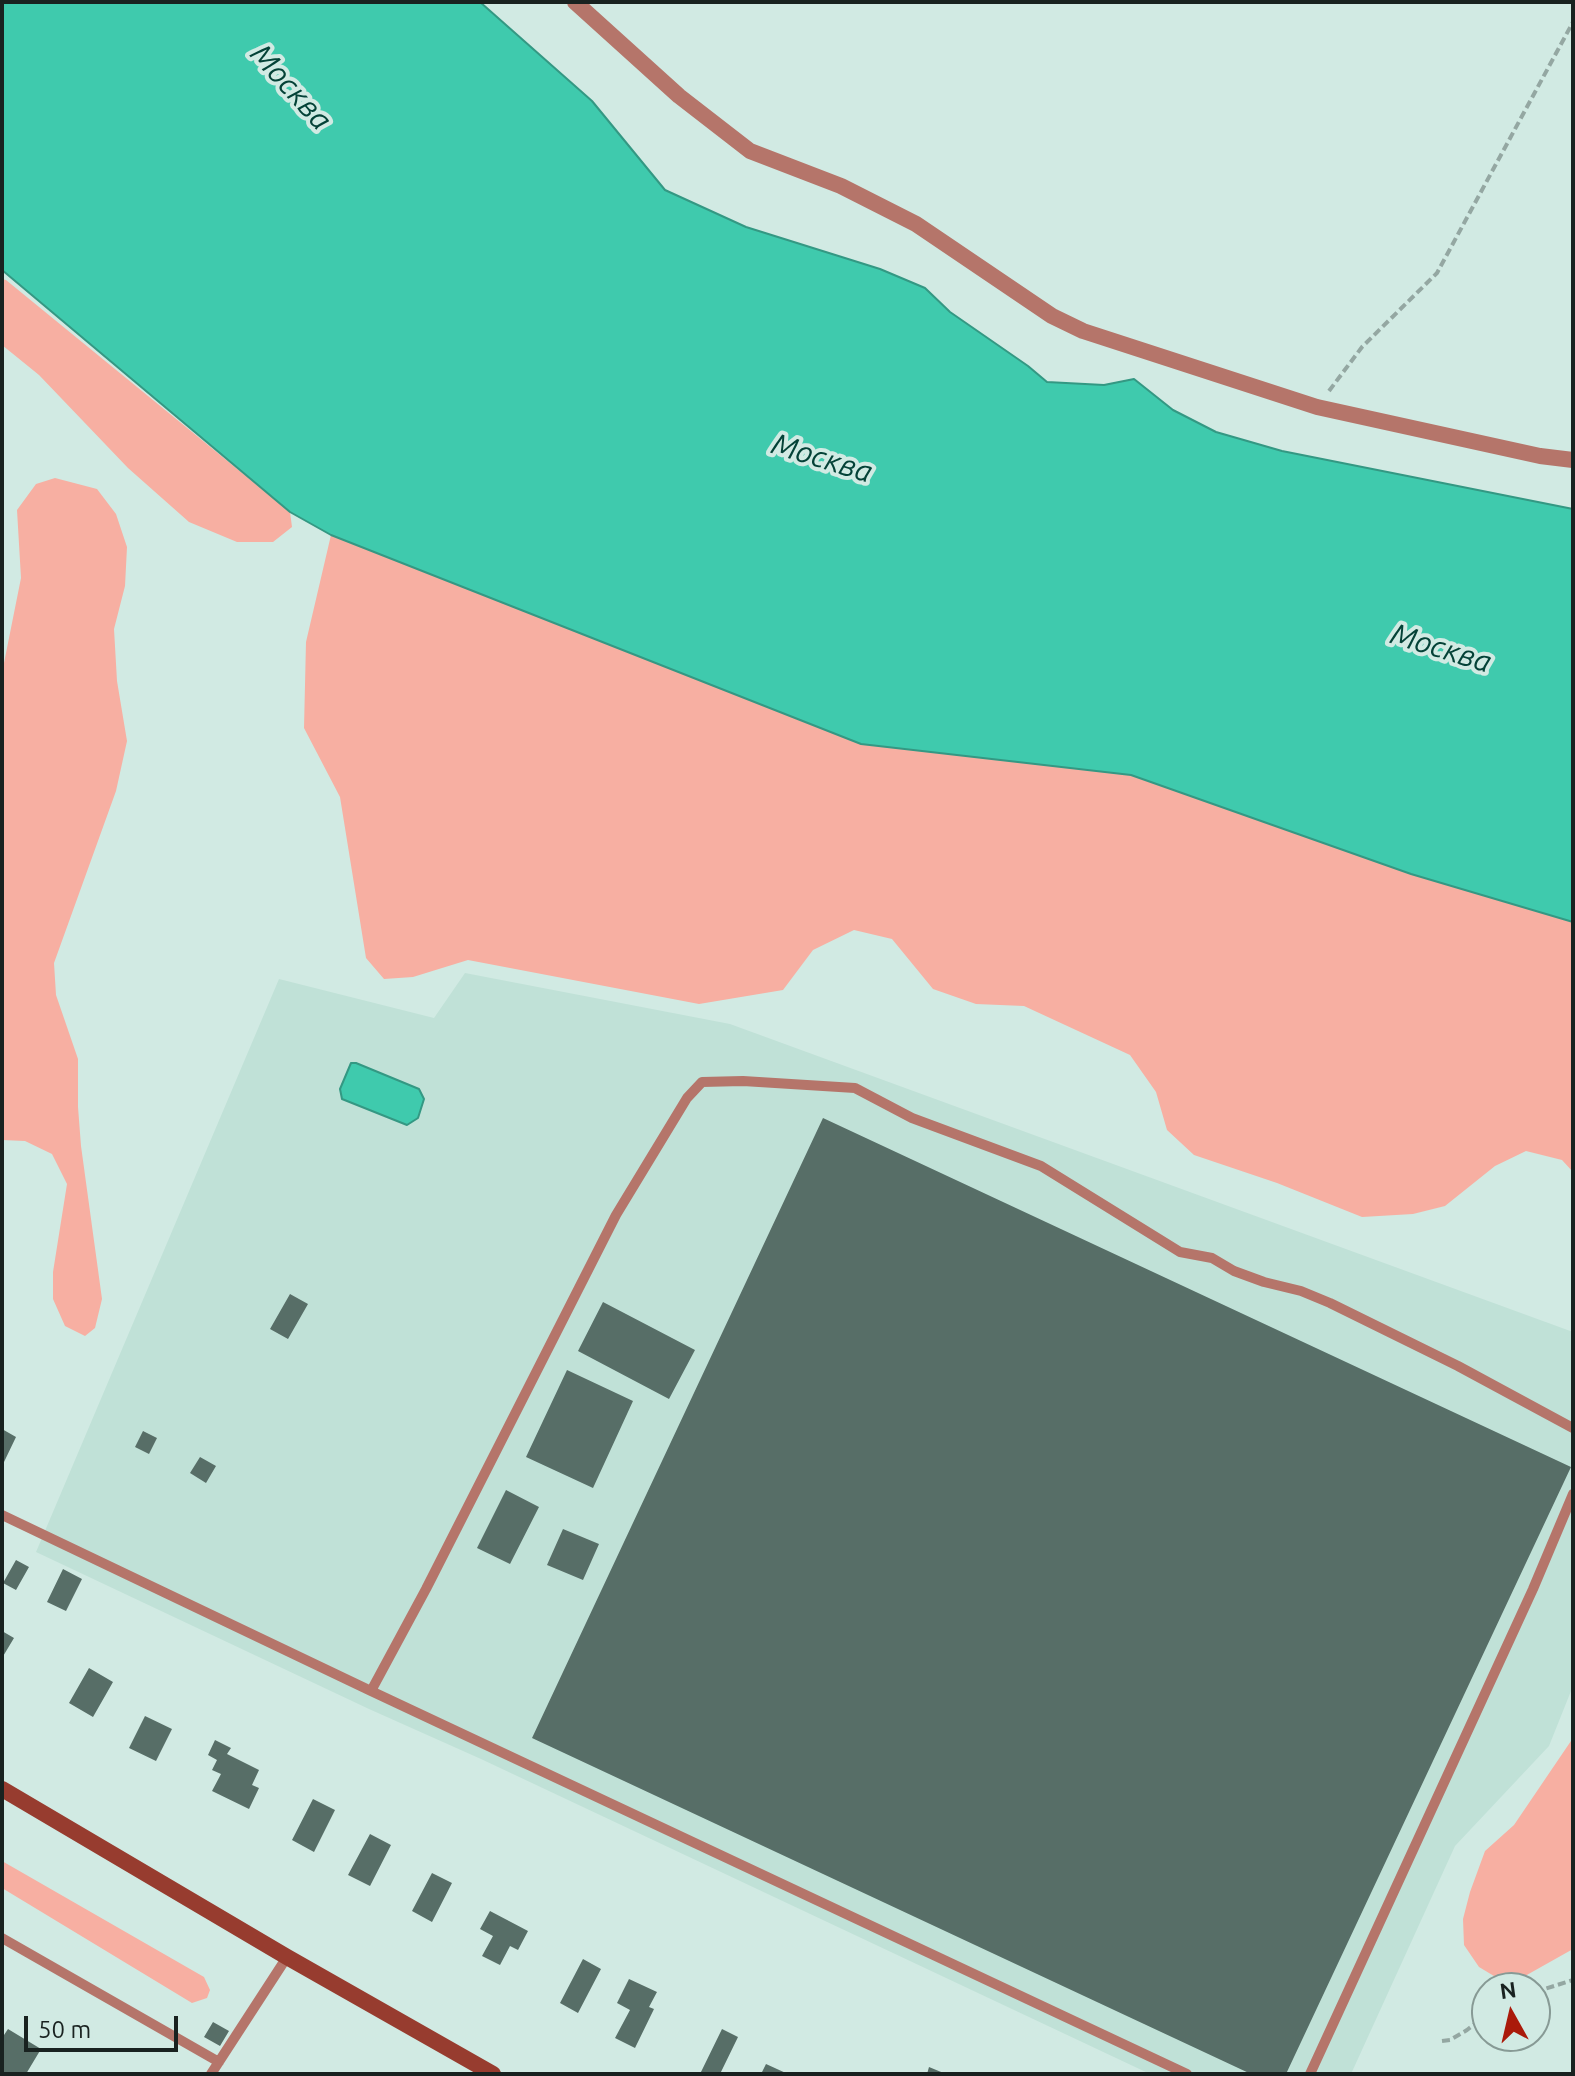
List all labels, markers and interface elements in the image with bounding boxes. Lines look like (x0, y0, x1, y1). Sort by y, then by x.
water label: Москва (243, 37, 339, 137)
water label: Москва (767, 426, 877, 490)
water label: Москва (1386, 616, 1496, 680)
north arrow (1471, 1972, 1551, 2052)
text: N (1498, 1976, 1518, 2003)
scale bar (28, 2000, 182, 2050)
text: 50 m (38, 2016, 91, 2043)

